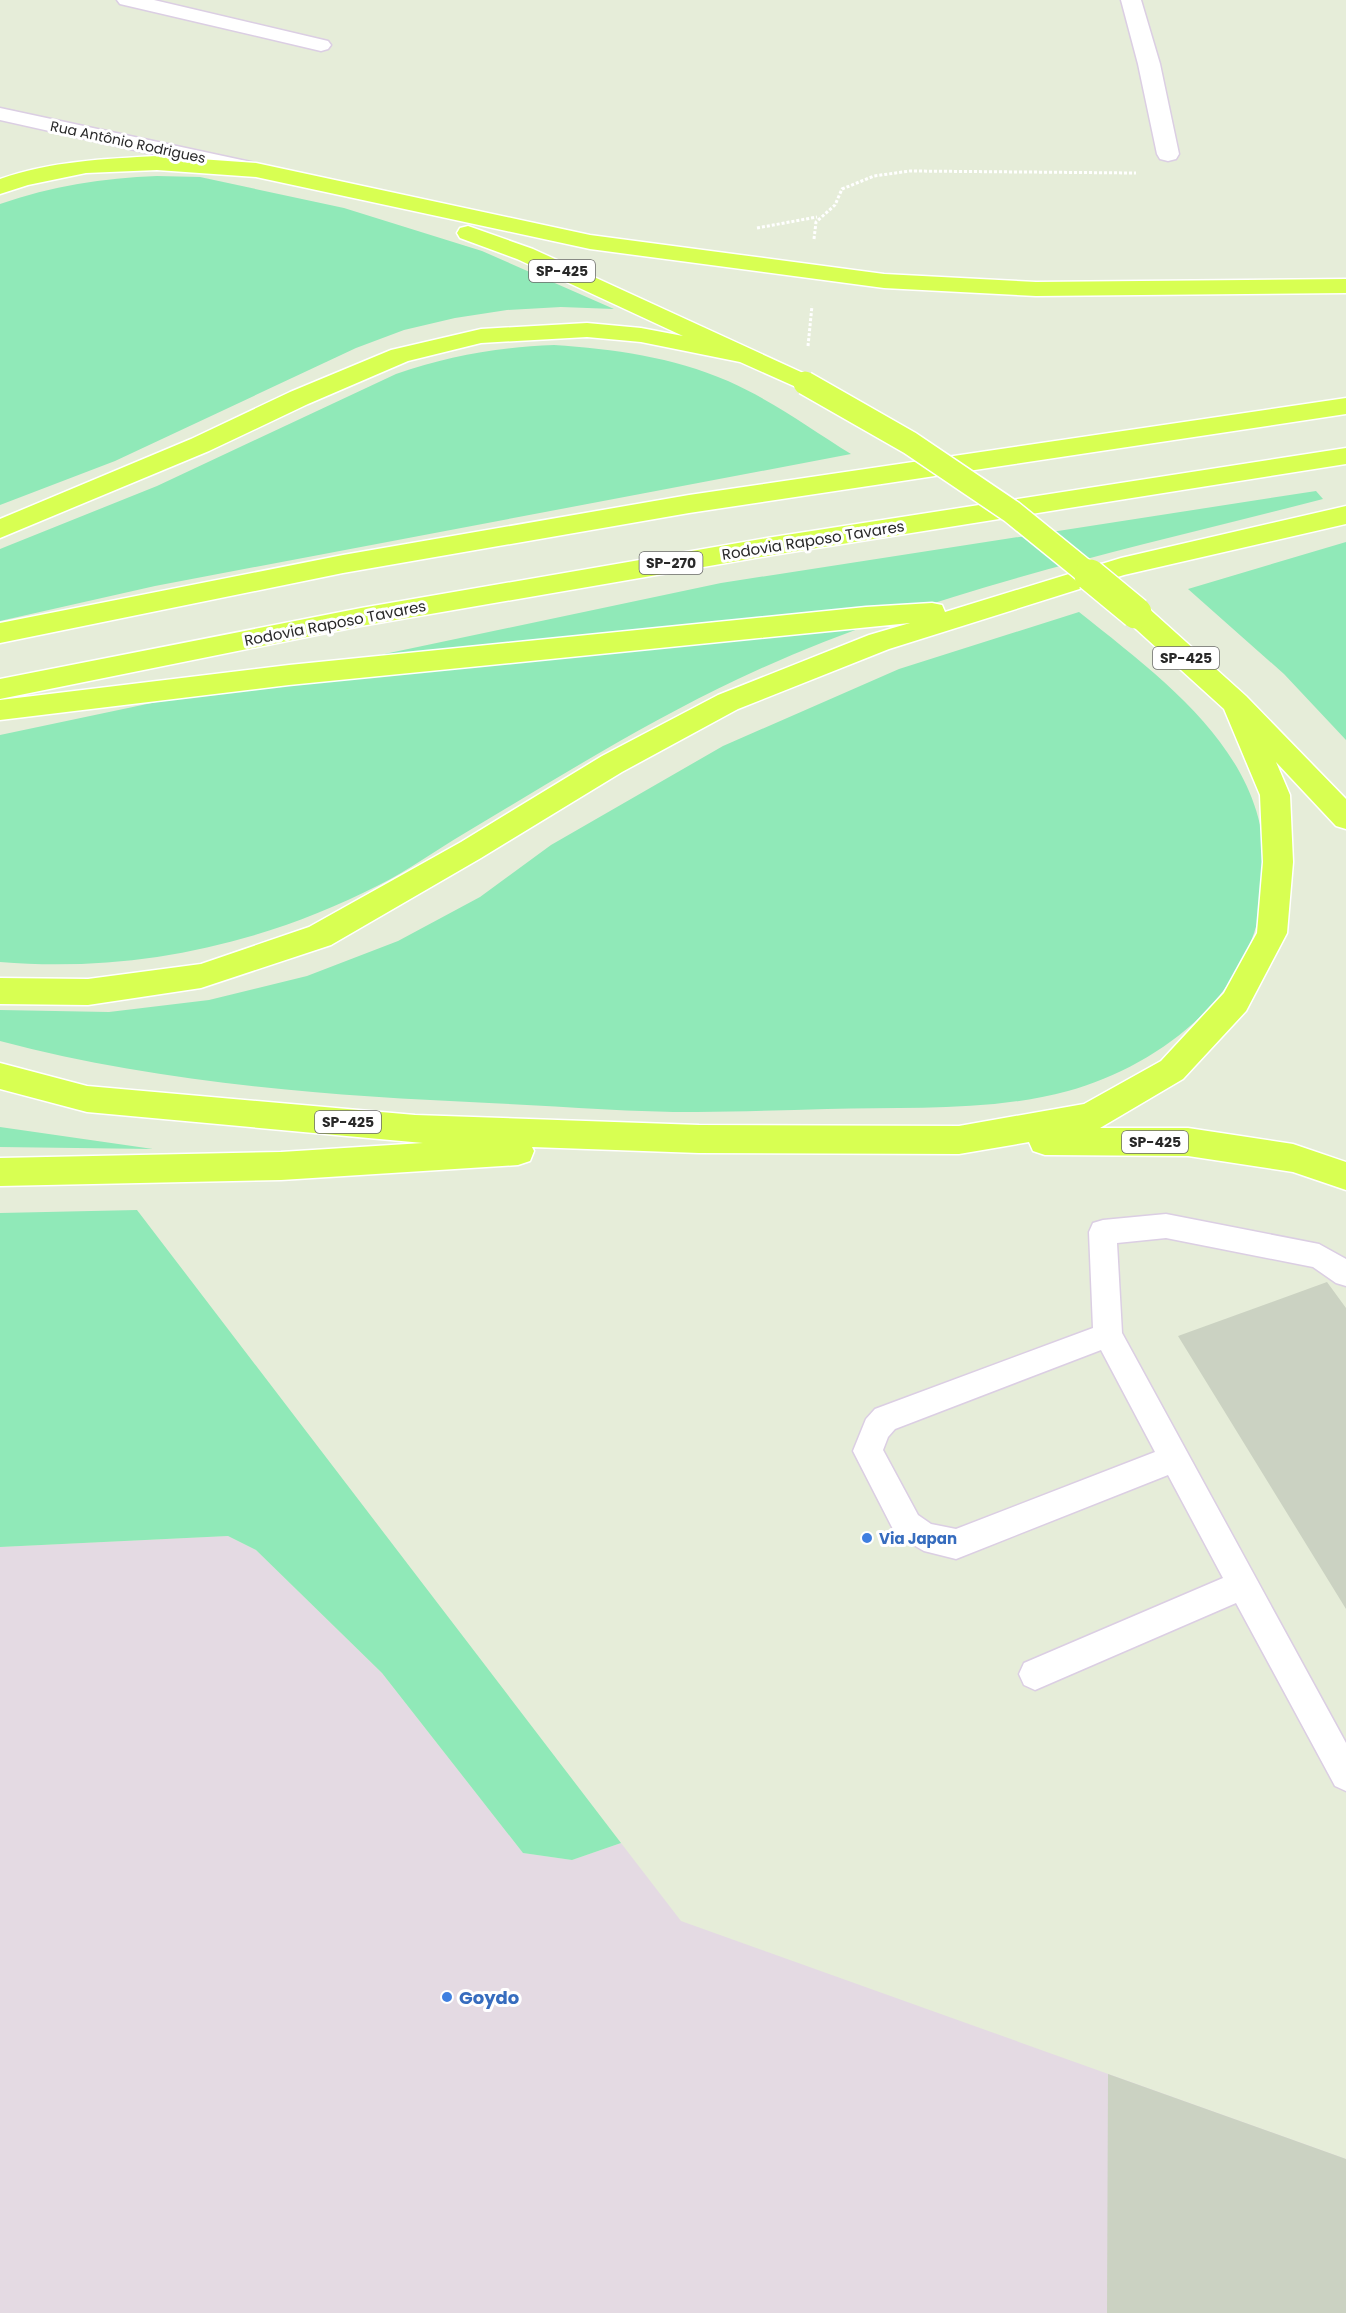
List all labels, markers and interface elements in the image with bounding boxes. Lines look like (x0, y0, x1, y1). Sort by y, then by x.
street label: Rua Antônio Rodrigues (49, 116, 207, 168)
road number: SP-425 (529, 260, 595, 282)
street label: Rodovia Raposo Tavares (720, 515, 906, 565)
road number: SP-270 (640, 552, 702, 574)
street label: Rodovia Raposo Tavares (242, 595, 428, 651)
road number: SP-425 (1153, 647, 1219, 669)
road number: SP-425 (315, 1111, 381, 1133)
road number: SP-425 (1122, 1131, 1188, 1153)
place label: Via Japan (879, 1528, 957, 1549)
marker: Via Japan (860, 1531, 874, 1545)
place label: Goydo (459, 1985, 519, 2010)
marker: Goydo (440, 1990, 454, 2004)

